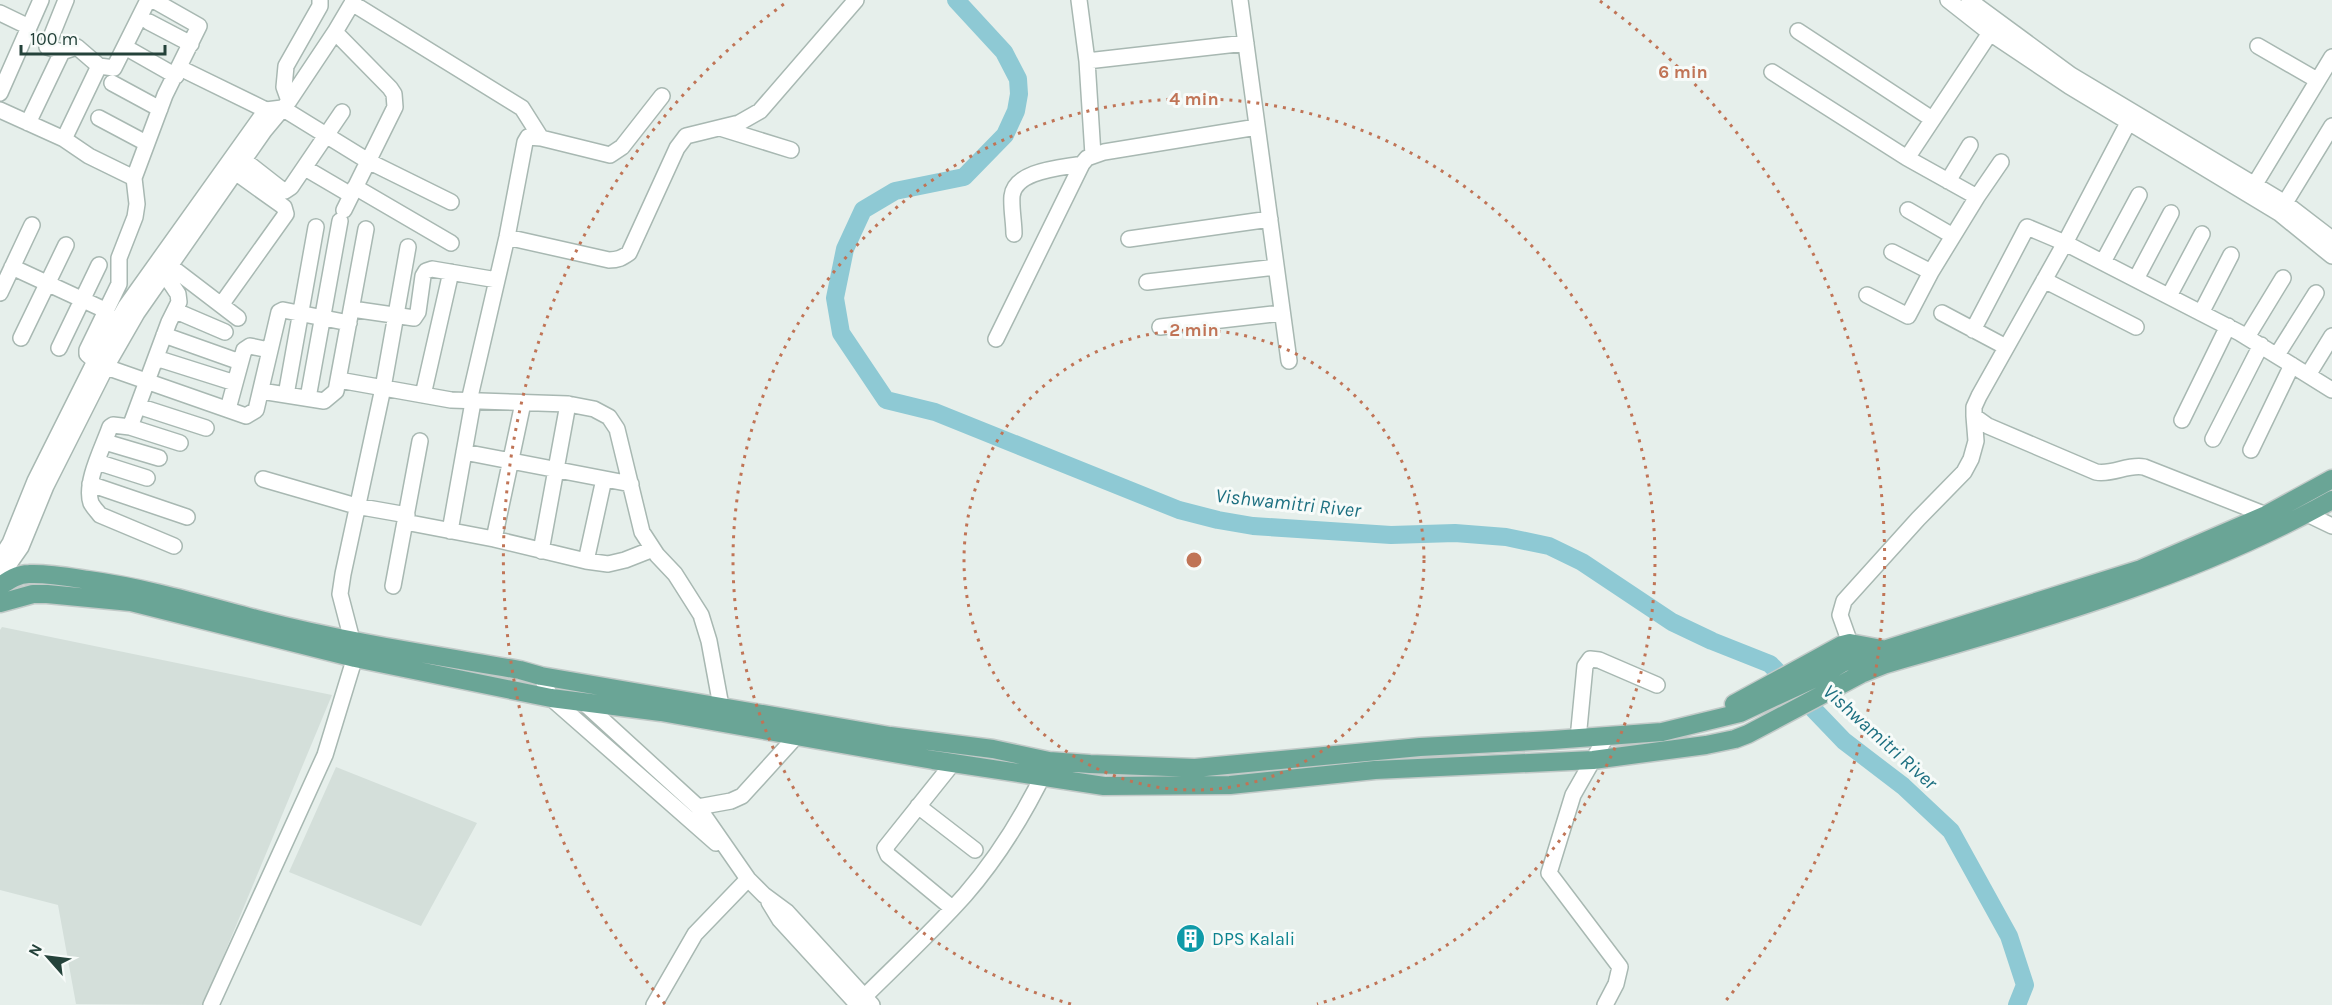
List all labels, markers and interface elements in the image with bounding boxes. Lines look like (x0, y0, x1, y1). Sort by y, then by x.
scale bar (21, 18, 165, 56)
text: 100 m (30, 28, 78, 50)
text: 6 min (1658, 61, 1708, 83)
text: 4 min (1169, 88, 1219, 110)
text: 2 min (1169, 319, 1219, 341)
water label: Vishwamitri River (1214, 484, 1363, 522)
centre of rings (1184, 550, 1204, 570)
water label: Vishwamitri River (1818, 680, 1943, 795)
building icon: DPS Kalali (1175, 923, 1207, 955)
north arrow (18, 927, 78, 987)
place label: DPS Kalali (1212, 928, 1295, 950)
text: N (24, 941, 46, 960)

